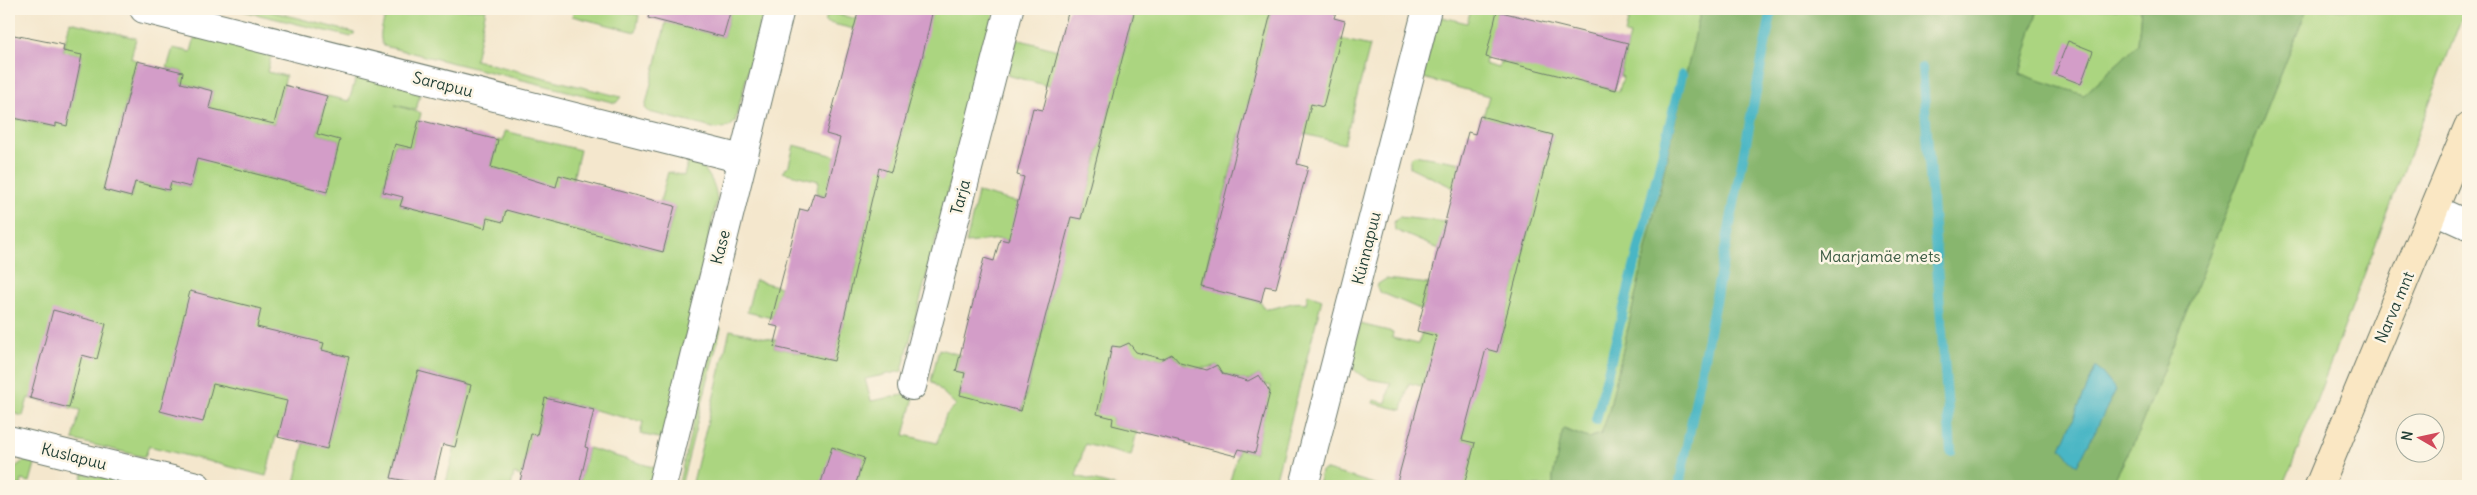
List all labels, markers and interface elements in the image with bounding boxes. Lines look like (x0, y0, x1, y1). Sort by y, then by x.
street label: Sarapuu (411, 67, 475, 101)
street label: Tarja (946, 177, 974, 217)
street label: Künnapuu (1347, 209, 1385, 287)
street label: Kase (706, 228, 734, 266)
park label: Maarjamäe mets (1819, 246, 1941, 266)
street label: Narva mnt (2370, 268, 2418, 346)
north arrow (2394, 412, 2444, 462)
text: N (2398, 430, 2417, 442)
street label: Kuslapuu (39, 438, 109, 474)

